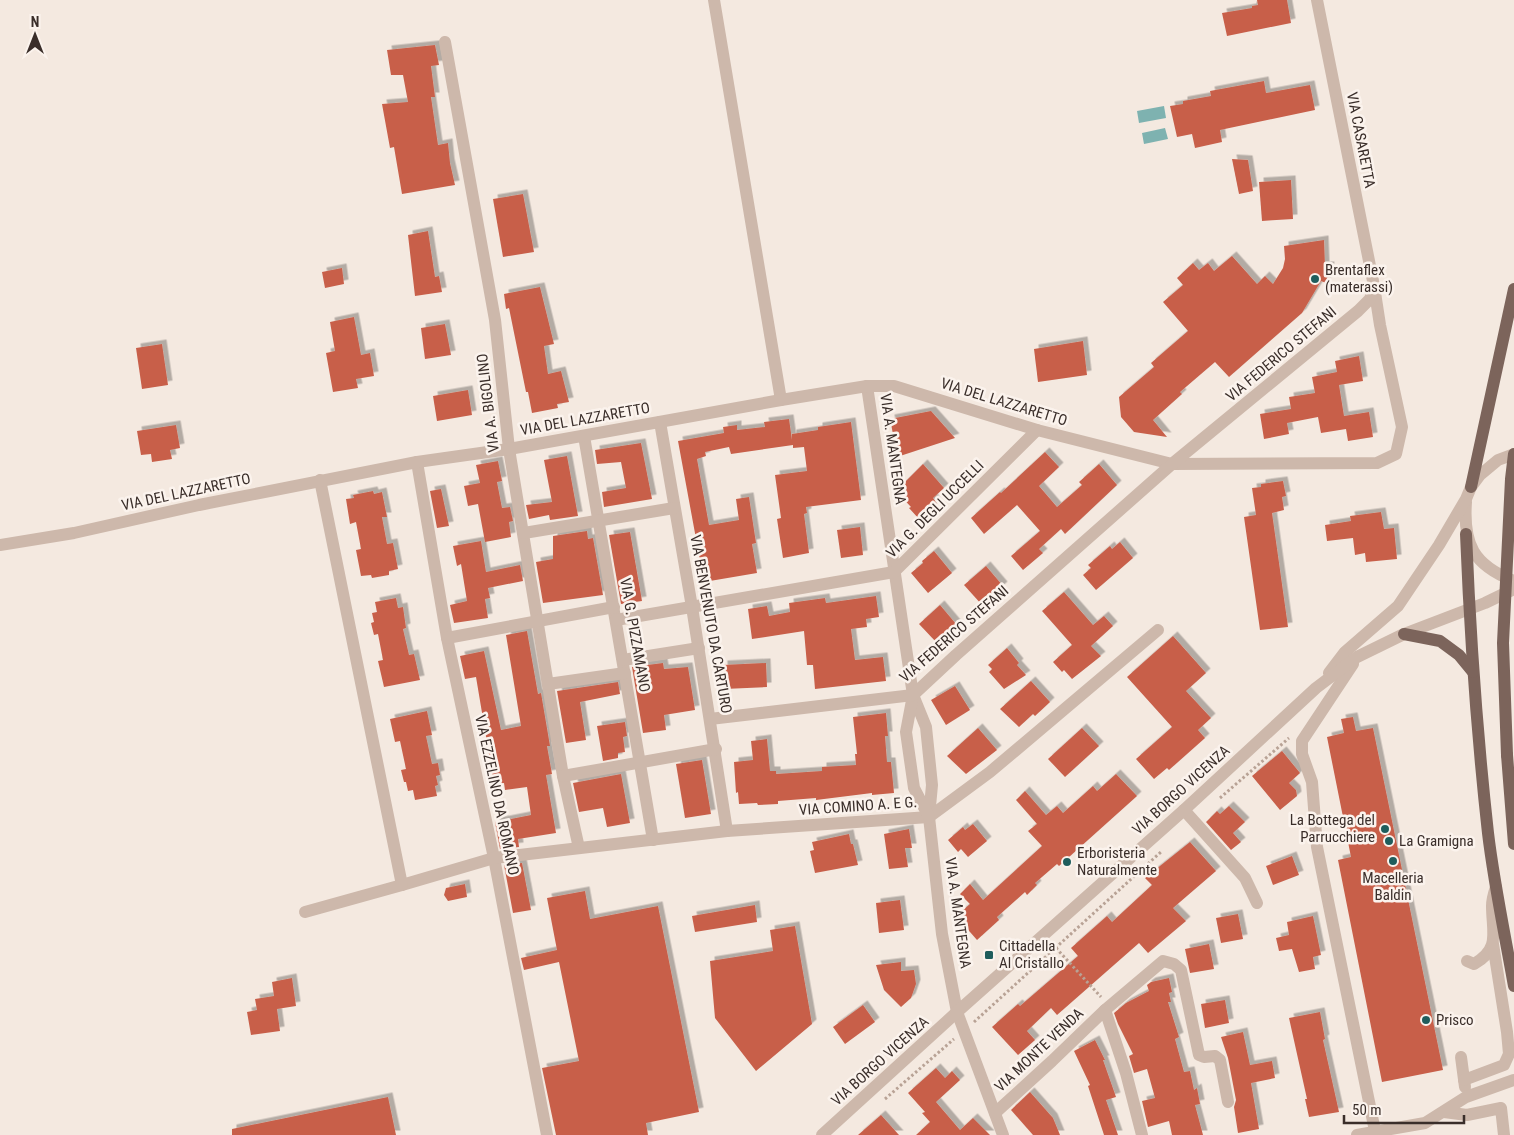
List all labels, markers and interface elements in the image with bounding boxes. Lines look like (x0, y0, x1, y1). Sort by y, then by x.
north arrow (10, 10, 60, 60)
text: N (31, 14, 39, 30)
street label: VIA CASARETTA (1343, 91, 1379, 190)
place label: Brentaflex (materassi) (1325, 261, 1393, 296)
marker: Brentaflex (materassi) (1309, 273, 1321, 285)
street label: VIA FEDERICO STEFANI (1222, 303, 1340, 405)
street label: VIA A. BIGOLINO (473, 353, 503, 453)
street label: VIA DEL LAZZARETTO (939, 374, 1069, 430)
street label: VIA A. MANTEGNA (876, 392, 910, 506)
street label: VIA DEL LAZZARETTO (519, 399, 651, 439)
street label: VIA G. DEGLI UCCELLI (882, 456, 988, 562)
street label: VIA DEL LAZZARETTO (120, 470, 252, 514)
street label: VIA BENVENUTO DA CARTURO (686, 533, 736, 715)
street label: VIA G. PIZZAMANO (616, 577, 654, 693)
street label: VIA FEDERICO STEFANI (896, 582, 1012, 686)
street label: VIA EZZELINO DA ROMANO (471, 713, 523, 877)
street label: VIA BORGO VICENZA (1129, 741, 1234, 838)
street label: VIA COMINO A. E G. (798, 793, 918, 819)
place label: La Bottega del Parrucchiere (1290, 811, 1375, 846)
marker: La Bottega del Parrucchiere (1379, 823, 1391, 835)
place label: La Gramigna (1399, 832, 1474, 850)
marker: La Gramigna (1383, 835, 1395, 847)
place label: Erboristeria Naturalmente (1077, 844, 1157, 879)
marker: Macelleria Baldin (1387, 855, 1399, 867)
street label: VIA A. MANTEGNA (941, 856, 975, 970)
marker: Erboristeria Naturalmente (1061, 856, 1073, 868)
place label: Macelleria Baldin (1362, 869, 1424, 904)
place label: Cittadella Al Cristallo (999, 937, 1064, 972)
marker: Cittadella Al Cristallo (983, 949, 995, 961)
street label: VIA MONTE VENDA (991, 1004, 1087, 1096)
place label: Prisco (1436, 1011, 1474, 1029)
street label: VIA BORGO VICENZA (828, 1012, 933, 1109)
marker: Prisco (1420, 1014, 1432, 1026)
scale bar (1344, 1092, 1464, 1124)
text: 50 m (1352, 1101, 1382, 1119)

